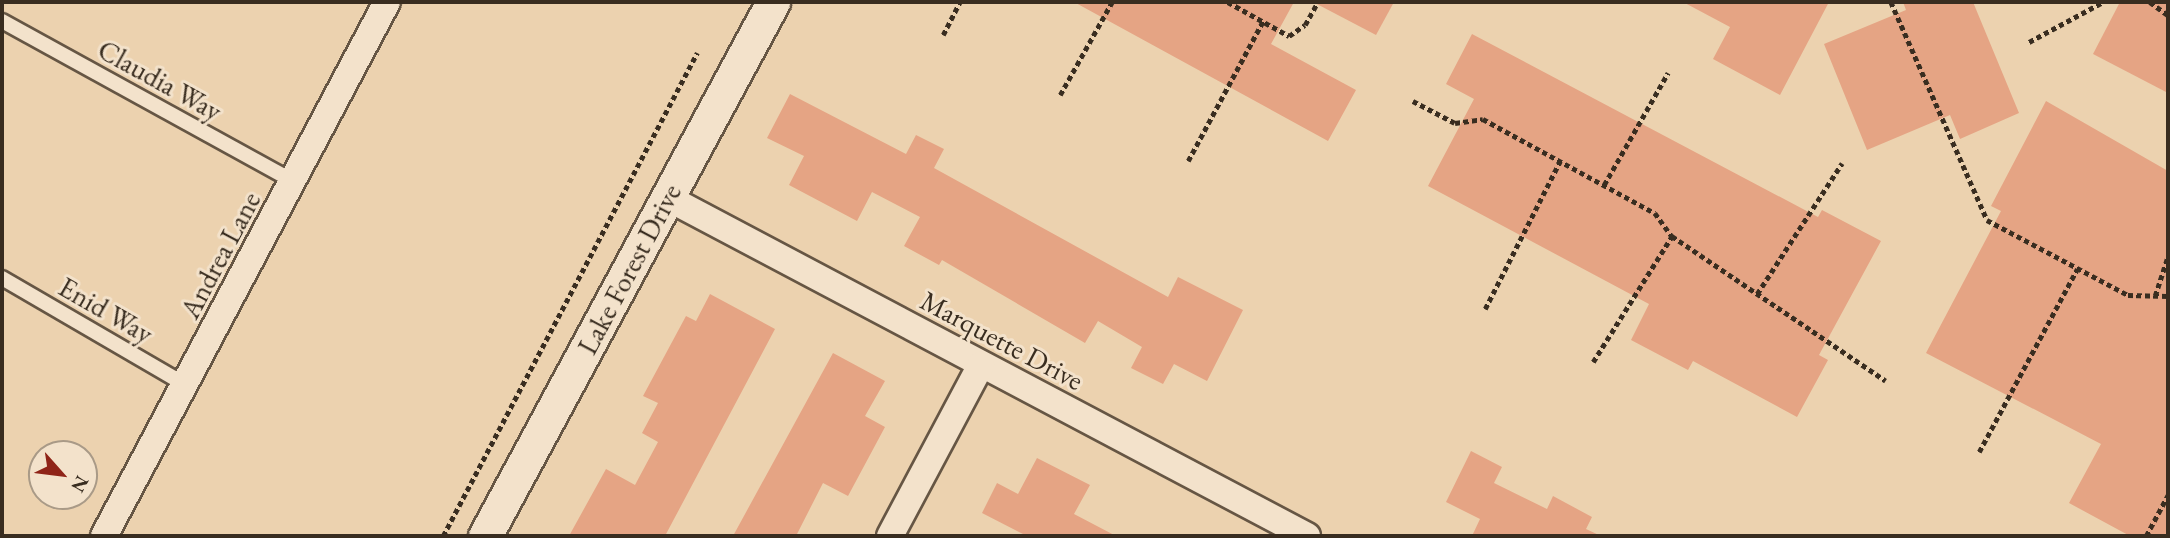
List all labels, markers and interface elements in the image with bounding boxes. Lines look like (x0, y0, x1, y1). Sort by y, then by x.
street label: Claudia Way (92, 32, 228, 128)
street label: Lake Forest Drive (570, 178, 688, 360)
street label: Andrea Lane (173, 186, 267, 324)
street label: Enid Way (53, 270, 159, 350)
street label: Marquette Drive (915, 283, 1089, 397)
north arrow (28, 440, 98, 510)
text: N (66, 471, 95, 497)

